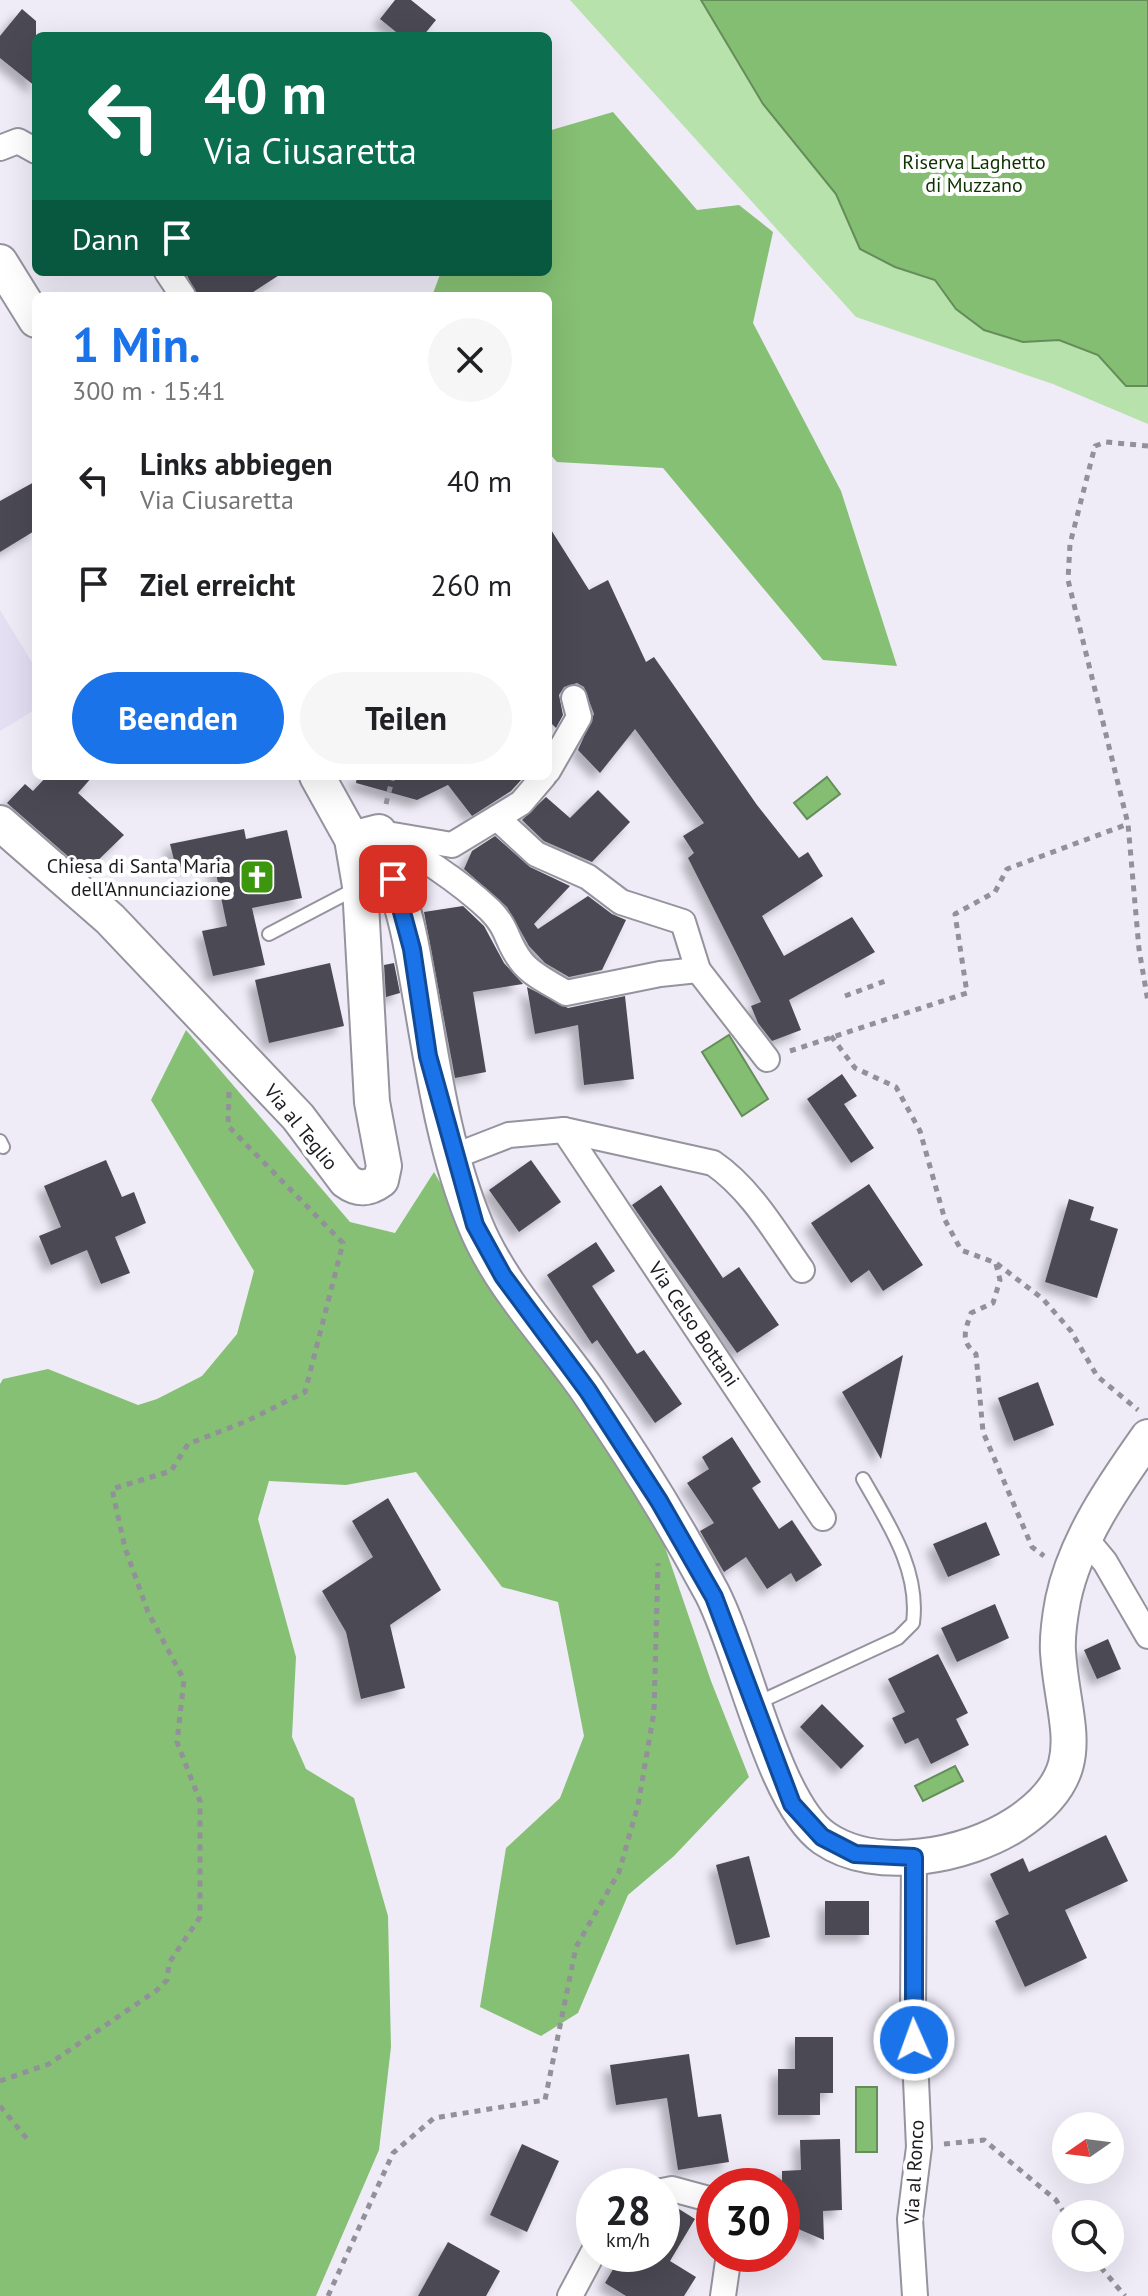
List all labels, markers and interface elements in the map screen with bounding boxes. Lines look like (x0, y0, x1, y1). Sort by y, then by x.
text: 40 m (204, 57, 327, 129)
icon: left (72, 64, 176, 168)
text: Via Ciusaretta (204, 127, 417, 174)
park label: Riserva Laghetto di Muzzano (902, 149, 1046, 198)
icon: arrive (155, 216, 199, 260)
text: Dann (72, 219, 139, 258)
text: 1 Min. (72, 313, 201, 375)
button: close (428, 318, 512, 402)
text: 300 m · 15:41 (72, 374, 226, 407)
text: Links abbiegen (140, 444, 333, 483)
icon: left (72, 458, 116, 502)
text: 40 m (447, 461, 512, 500)
text: Via Ciusaretta (140, 483, 294, 516)
icon: arrive (72, 562, 116, 606)
text: Ziel erreicht (140, 565, 295, 604)
text: 260 m (431, 565, 512, 604)
button: Beenden (72, 672, 284, 764)
button: Teilen (300, 672, 512, 764)
pin (359, 845, 427, 913)
place label: Chiesa di Santa Maria dell'Annunciazione (47, 853, 231, 902)
icon: arrive (371, 857, 415, 901)
church icon: Chiesa di Santa Maria dell'Annunciazione (238, 858, 276, 896)
street label: Via al Teglio (258, 1078, 344, 1175)
street label: Via Celso Bottani (642, 1256, 745, 1392)
position arrow (872, 1998, 956, 2082)
north arrow (1052, 2112, 1124, 2184)
map controls (1052, 2112, 1124, 2272)
street label: Via al Ronco (898, 2119, 930, 2226)
speed limit sign: 30 (696, 2168, 800, 2272)
text: 28 (605, 2184, 651, 2236)
button: search (1052, 2200, 1124, 2272)
text: km/h (606, 2227, 650, 2253)

